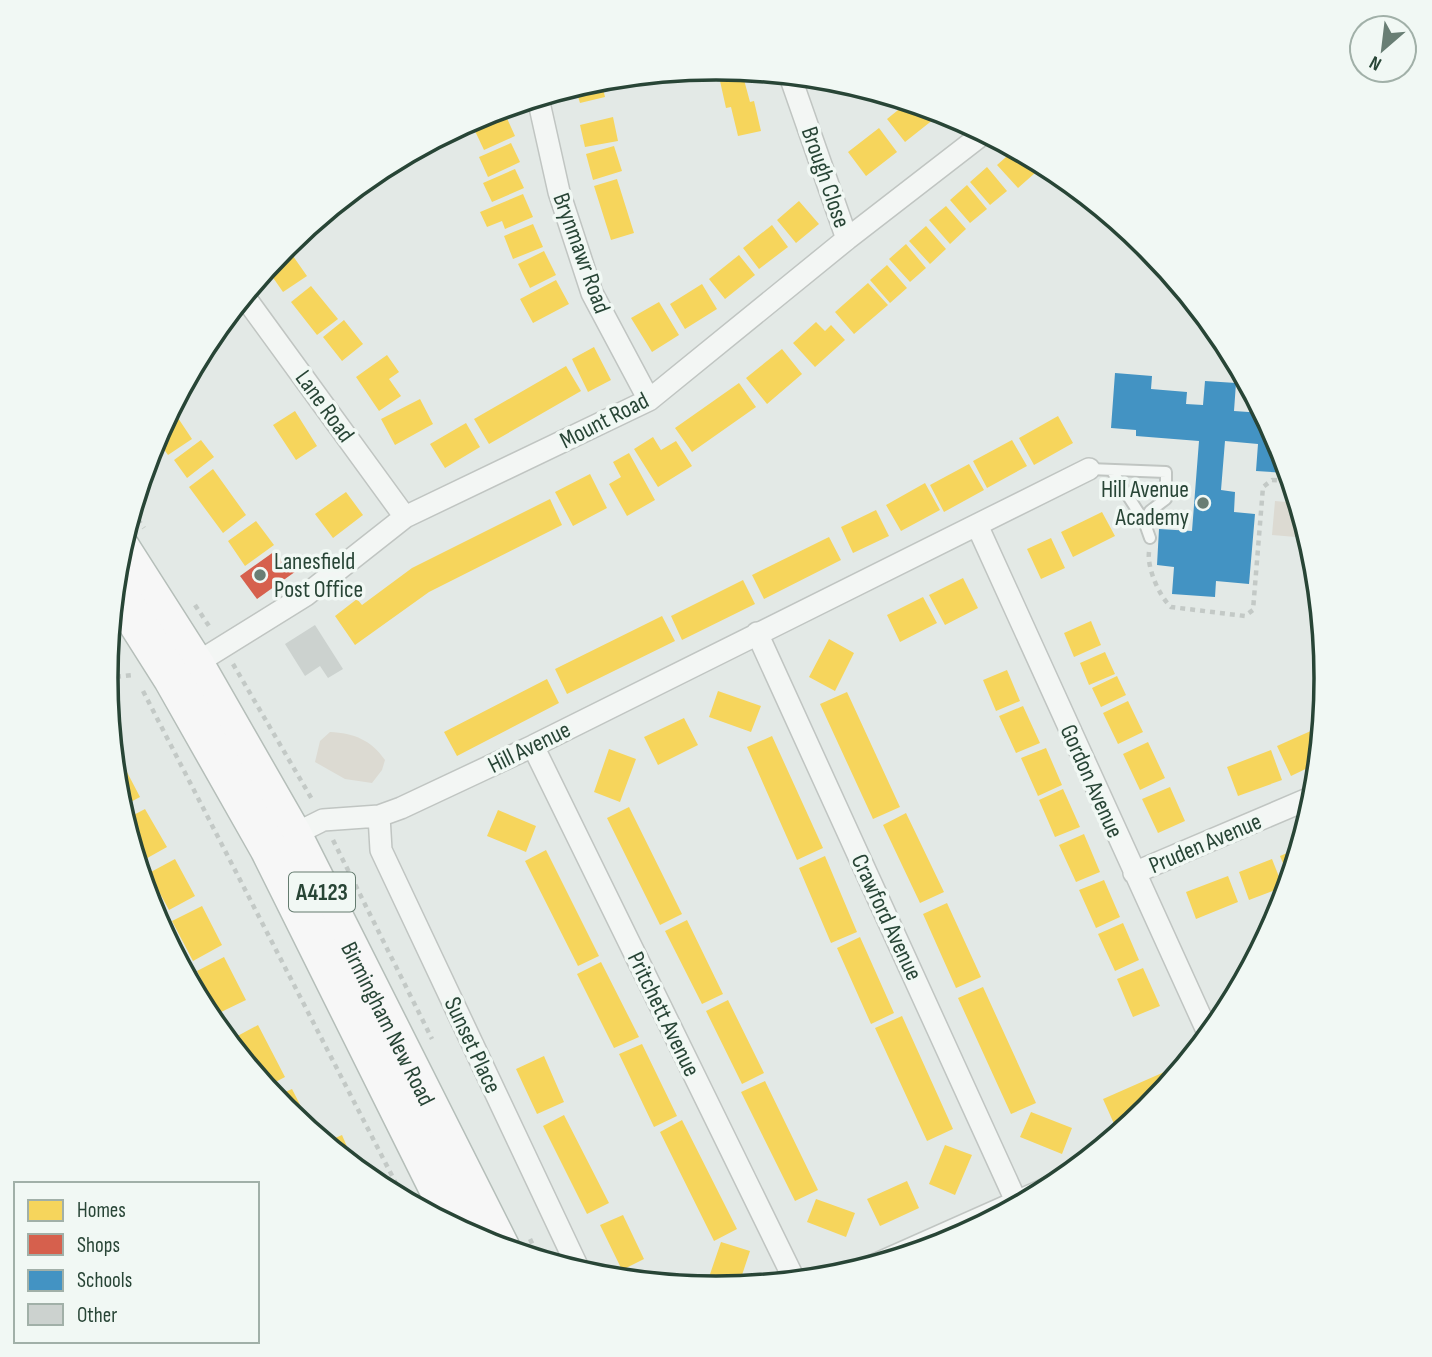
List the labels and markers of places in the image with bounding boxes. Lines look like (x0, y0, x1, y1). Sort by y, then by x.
place label: Hill Avenue Academy (1101, 475, 1189, 532)
marker: Hill Avenue Academy (1195, 495, 1211, 511)
place label: Lanesfield Post Office (274, 547, 363, 604)
marker: Lanesfield Post Office (252, 567, 268, 583)

